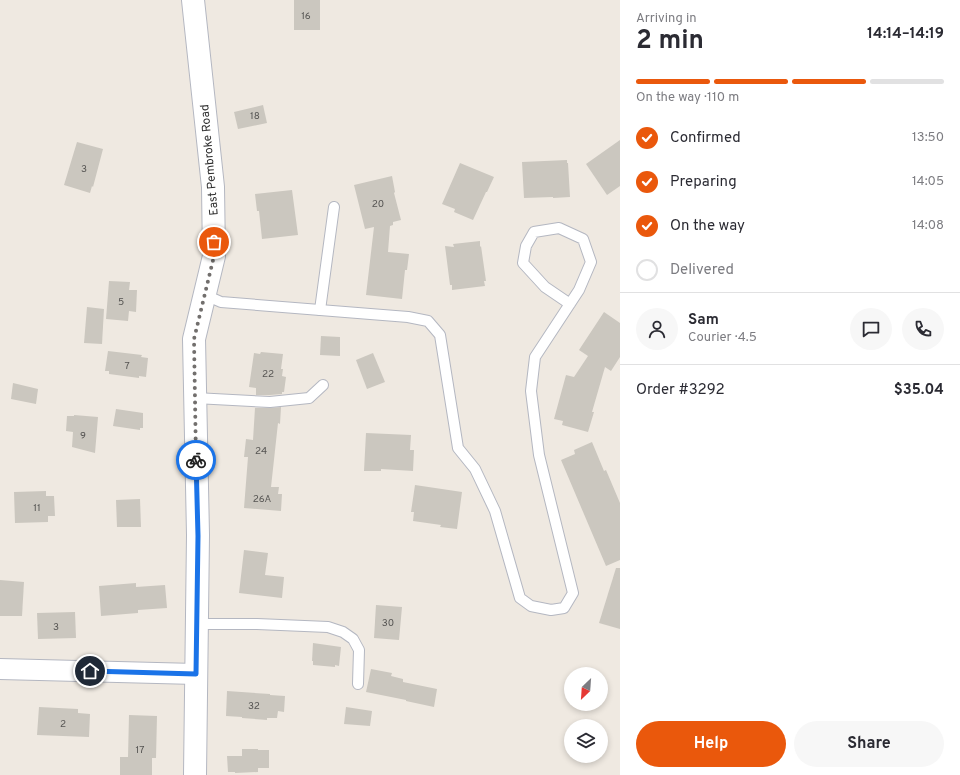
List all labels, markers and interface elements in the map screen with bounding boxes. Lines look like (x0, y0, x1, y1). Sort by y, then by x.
house number: 16 (301, 10, 311, 23)
text: Arriving in (636, 11, 697, 27)
text: 2 min (636, 25, 704, 58)
text: 14:14–14:19 (867, 25, 944, 44)
text: On the way · 110 m (636, 90, 739, 106)
street label: East Pembroke Road (197, 104, 223, 216)
house number: 18 (250, 110, 260, 123)
icon: check (636, 127, 658, 149)
text: Confirmed (670, 129, 741, 148)
text: 13:50 (912, 130, 944, 146)
house number: 3 (81, 163, 87, 176)
icon: check (636, 171, 658, 193)
text: Preparing (670, 173, 737, 192)
text: 14:05 (912, 174, 944, 190)
house number: 20 (372, 198, 384, 211)
icon: check (636, 215, 658, 237)
text: On the way (670, 217, 745, 236)
text: 14:08 (912, 218, 944, 234)
pin (197, 225, 231, 259)
icon: bag (203, 231, 225, 253)
text: Delivered (670, 261, 734, 280)
house number: 5 (118, 296, 124, 309)
button: person (636, 308, 678, 350)
button: chat (850, 308, 892, 350)
button: phone (902, 308, 944, 350)
text: Sam (688, 311, 719, 330)
text: Courier · 4.5 (688, 330, 757, 346)
house number: 7 (124, 360, 130, 373)
house number: 22 (262, 368, 274, 381)
text: Order #3292 (636, 381, 725, 400)
text: $35.04 (894, 381, 944, 400)
house number: 9 (80, 430, 86, 443)
courier (176, 440, 216, 480)
house number: 24 (255, 445, 267, 458)
icon: bike (185, 449, 207, 471)
house number: 26A (253, 493, 272, 506)
house number: 11 (33, 502, 41, 515)
house number: 30 (382, 617, 394, 630)
house number: 3 (53, 621, 59, 634)
pin (73, 654, 107, 688)
icon: home (79, 660, 101, 682)
north arrow (564, 667, 608, 711)
map controls (564, 667, 608, 763)
house number: 32 (248, 700, 260, 713)
house number: 2 (60, 718, 66, 731)
button: layers (564, 719, 608, 763)
button: Help (636, 721, 786, 767)
button: Share (794, 721, 944, 767)
house number: 17 (136, 744, 144, 757)

